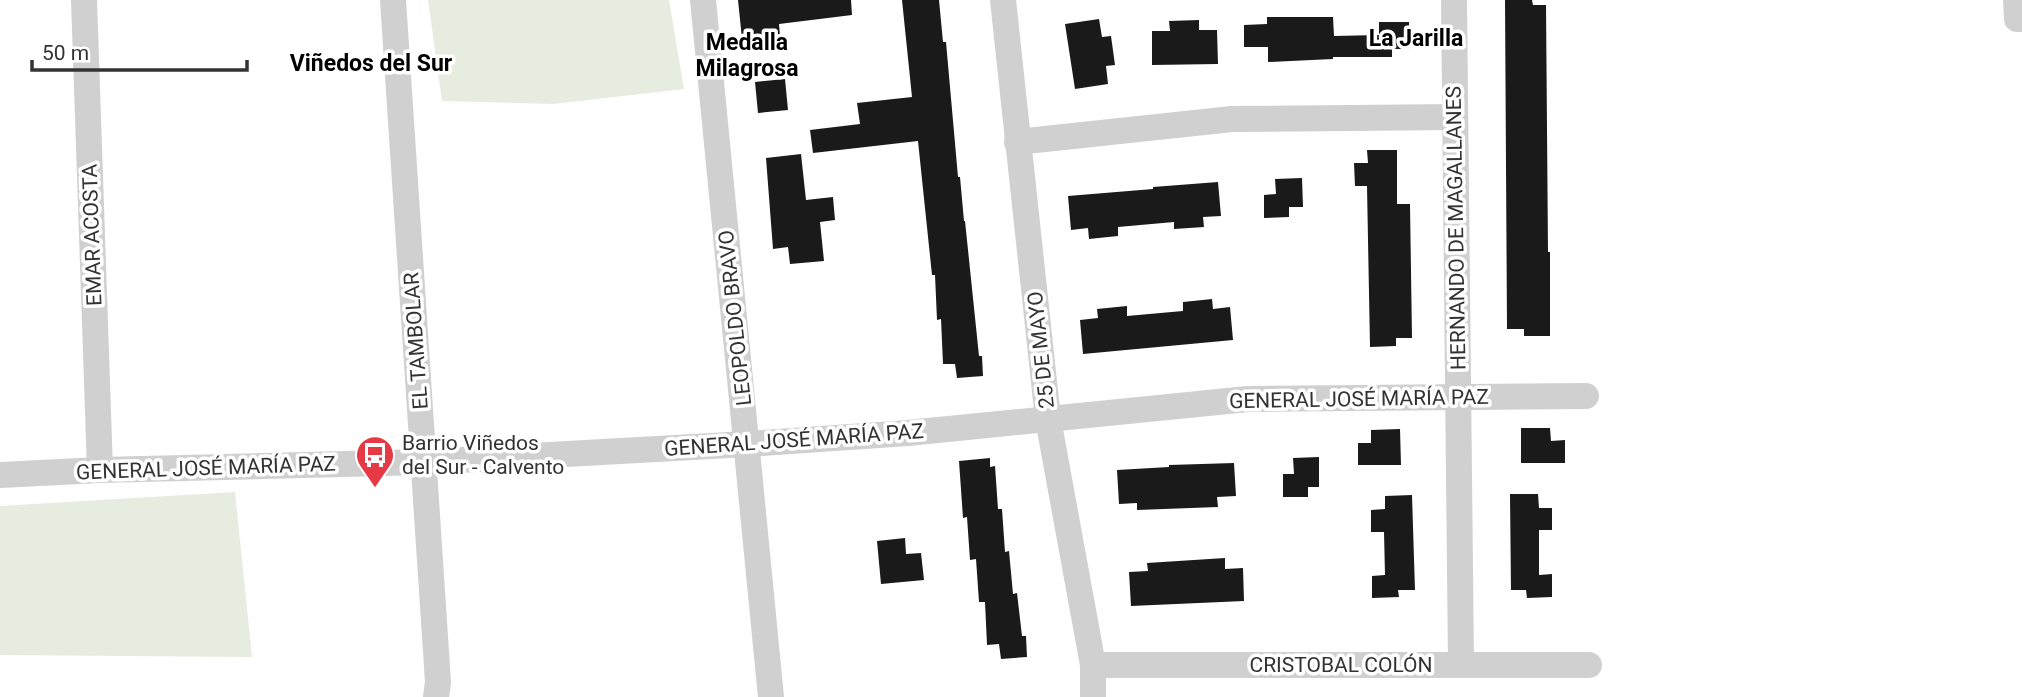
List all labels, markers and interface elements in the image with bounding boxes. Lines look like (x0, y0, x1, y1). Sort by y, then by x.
district label: La Jarilla (1369, 25, 1463, 52)
scale bar (32, 28, 247, 72)
district label: Medalla Milagrosa (696, 29, 798, 82)
text: 50 m (42, 41, 89, 65)
district label: Viñedos del Sur (290, 50, 453, 77)
street label: HERNANDO DE MAGALLANES (1442, 86, 1470, 370)
street label: EMAR ACOSTA (78, 163, 106, 306)
street label: LEOPOLDO BRAVO (714, 229, 756, 407)
street label: EL TAMBOLAR (399, 272, 433, 410)
street label: 25 DE MAYO (1023, 290, 1059, 410)
street label: GENERAL JOSÉ MARÍA PAZ (1229, 385, 1489, 413)
street label: GENERAL JOSÉ MARÍA PAZ (663, 419, 925, 461)
place label: Barrio Viñedos del Sur - Calvento (402, 431, 564, 479)
bus stop icon: Barrio Viñedos del Sur - Calvento (354, 434, 396, 489)
street label: GENERAL JOSÉ MARÍA PAZ (76, 451, 336, 485)
street label: CRISTOBAL COLÓN (1250, 653, 1432, 677)

